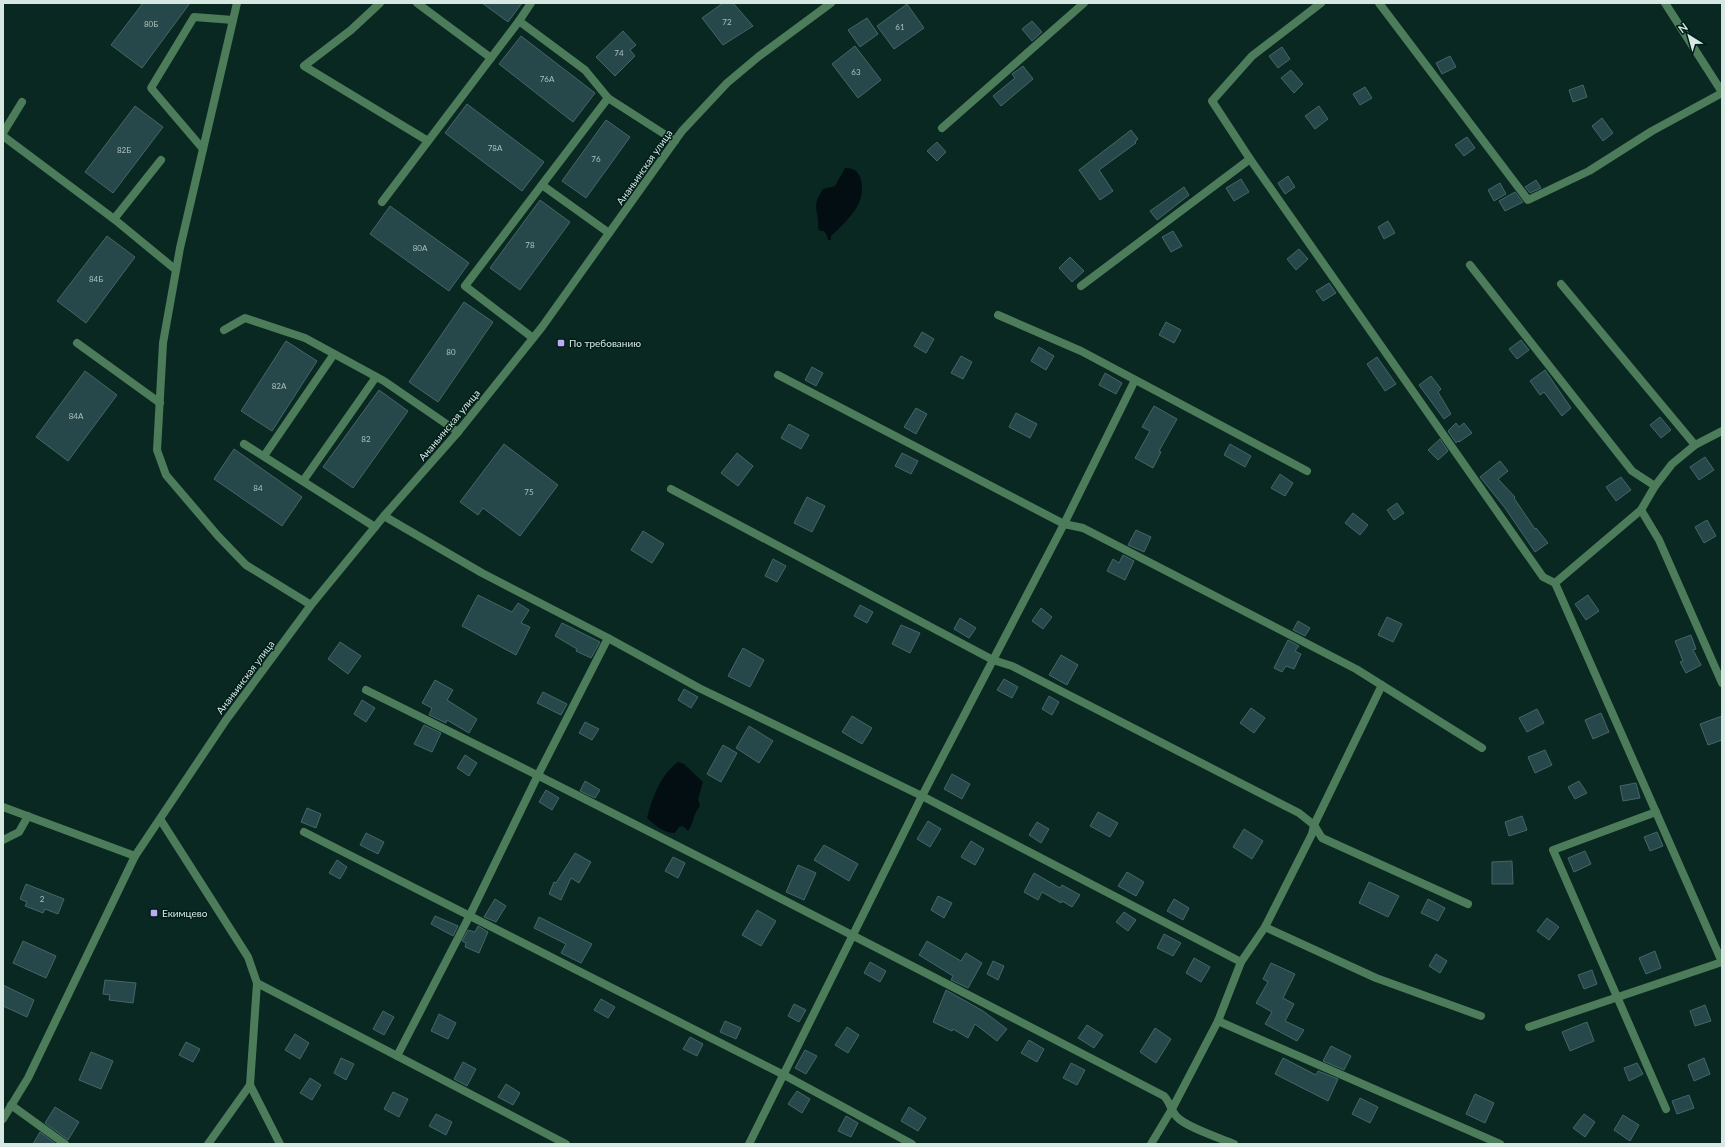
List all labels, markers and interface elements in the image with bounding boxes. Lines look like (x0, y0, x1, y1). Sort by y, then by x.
north arrow (1669, 16, 1709, 56)
house number: 72 (722, 17, 732, 27)
house number: 80Б (144, 19, 158, 29)
text: N (1675, 20, 1690, 35)
house number: 61 (895, 22, 905, 32)
house number: 74 (614, 48, 624, 58)
house number: 63 (851, 67, 861, 77)
house number: 76А (540, 74, 555, 84)
street label: Ананьинская улица (614, 127, 674, 207)
house number: 78А (488, 143, 503, 153)
house number: 82Б (117, 145, 131, 155)
house number: 76 (591, 154, 601, 164)
house number: 78 (525, 240, 535, 250)
house number: 80А (413, 243, 428, 253)
house number: 84Б (89, 274, 103, 284)
place label: По требованию (569, 337, 641, 349)
marker: По требованию (556, 338, 566, 348)
house number: 80 (446, 347, 456, 357)
house number: 82А (272, 381, 287, 391)
street label: Ананьинская улица (416, 387, 482, 463)
house number: 84А (69, 411, 84, 421)
house number: 82 (361, 434, 371, 444)
house number: 84 (253, 483, 263, 493)
house number: 75 (524, 487, 534, 497)
street label: Ананьинская улица (213, 638, 277, 716)
house number: 2 (40, 894, 45, 904)
place label: Екимцево (162, 907, 208, 919)
marker: Екимцево (149, 908, 159, 918)

